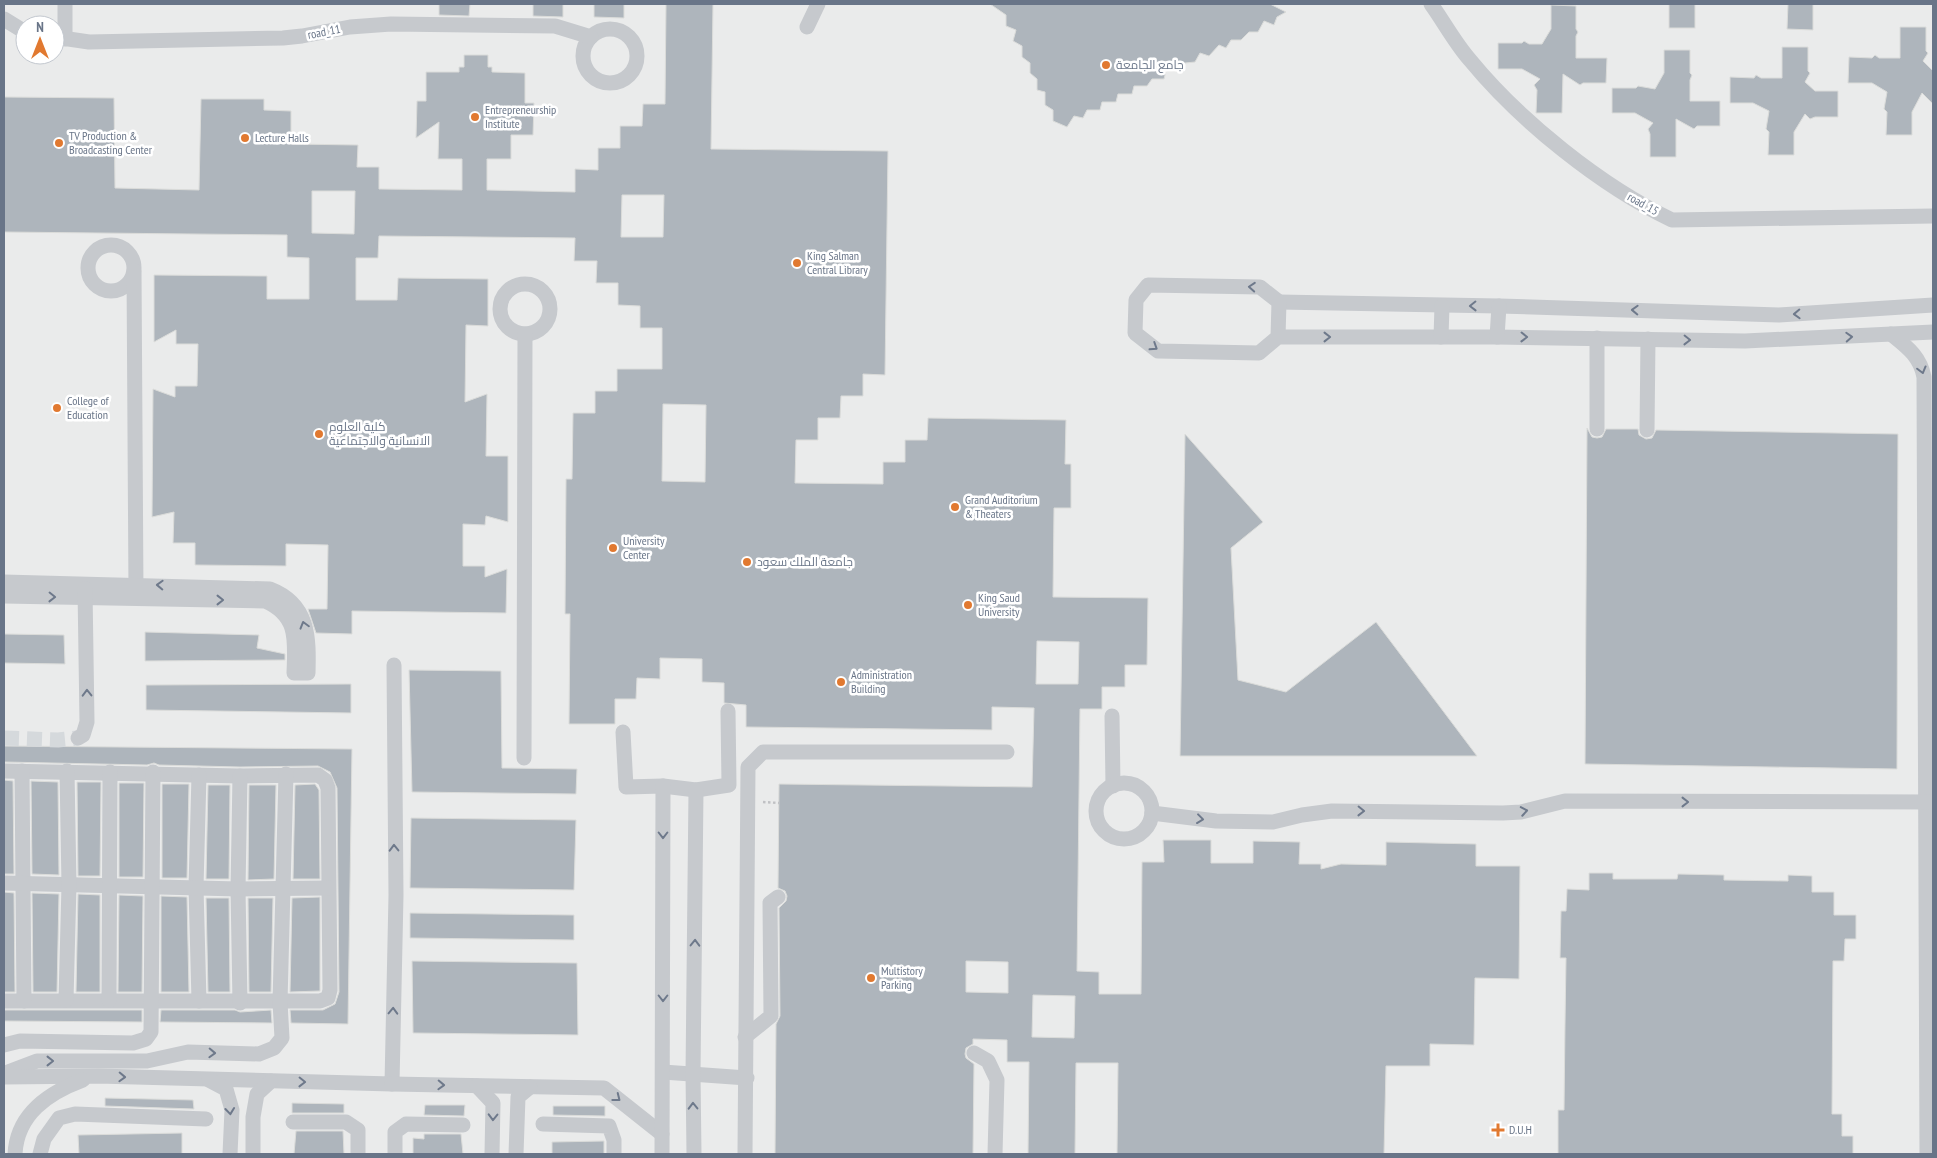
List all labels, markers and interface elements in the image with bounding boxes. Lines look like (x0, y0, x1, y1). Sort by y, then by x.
north arrow (15, 15, 65, 65)
text: N (36, 18, 44, 36)
street label: road_11 (306, 21, 342, 42)
place label: جامع الجامعة (1116, 57, 1184, 73)
marker: جامع الجامعة (1100, 59, 1112, 71)
place label: Entrepreneurship Institute (485, 102, 556, 131)
marker: Entrepreneurship Institute (469, 111, 481, 123)
place label: TV Production & Broadcasting Center (69, 128, 153, 157)
place label: Lecture Halls (255, 130, 309, 145)
marker: Lecture Halls (239, 132, 251, 144)
marker: TV Production & Broadcasting Center (53, 137, 65, 149)
street label: road_15 (1625, 189, 1661, 218)
place label: King Salman Central Library (807, 248, 868, 277)
marker: King Salman Central Library (791, 257, 803, 269)
one-way arrow (1248, 282, 1256, 293)
one-way arrow (1468, 301, 1476, 311)
one-way arrow (1631, 305, 1638, 315)
one-way arrow (1793, 309, 1801, 320)
one-way arrow (1845, 331, 1853, 342)
one-way arrow (1323, 332, 1331, 342)
one-way arrow (1520, 332, 1528, 342)
one-way arrow (1683, 335, 1691, 345)
one-way arrow (1148, 341, 1158, 350)
one-way arrow (1916, 366, 1927, 374)
place label: College of Education (67, 393, 110, 422)
marker: College of Education (51, 402, 63, 414)
place label: كلية العلوم الانسانية والاجتماعية (329, 419, 430, 448)
marker: كلية العلوم الانسانية والاجتماعية (313, 428, 325, 440)
place label: Grand Auditorium & Theaters (965, 492, 1038, 521)
marker: Grand Auditorium & Theaters (949, 501, 961, 513)
place label: University Center (623, 533, 665, 562)
marker: University Center (607, 542, 619, 554)
place label: جامعة الملك سعود (757, 554, 853, 569)
marker: جامعة الملك سعود (741, 556, 753, 568)
one-way arrow (156, 579, 164, 590)
place label: King Saud University (978, 590, 1020, 619)
one-way arrow (49, 592, 57, 602)
one-way arrow (216, 595, 224, 605)
marker: King Saud University (962, 599, 974, 611)
one-way arrow (300, 622, 310, 630)
place label: Administration Building (851, 667, 912, 696)
marker: Administration Building (835, 676, 847, 688)
one-way arrow (81, 689, 92, 697)
one-way arrow (1682, 797, 1689, 807)
one-way arrow (1358, 806, 1366, 817)
one-way arrow (1519, 806, 1528, 816)
one-way arrow (1197, 813, 1205, 824)
one-way arrow (658, 832, 668, 839)
one-way arrow (389, 844, 399, 852)
one-way arrow (689, 939, 700, 947)
place label: Multistory Parking (881, 963, 923, 992)
marker: Multistory Parking (865, 972, 877, 984)
one-way arrow (658, 994, 668, 1002)
one-way arrow (388, 1007, 398, 1014)
one-way arrow (208, 1047, 216, 1058)
one-way arrow (47, 1056, 55, 1067)
one-way arrow (119, 1072, 127, 1082)
one-way arrow (299, 1076, 307, 1087)
one-way arrow (437, 1080, 445, 1091)
one-way arrow (611, 1093, 620, 1101)
one-way arrow (688, 1101, 698, 1109)
one-way arrow (224, 1108, 235, 1116)
one-way arrow (487, 1113, 498, 1121)
place label: D.U.H (1509, 1122, 1532, 1137)
marker: D.U.H (1491, 1123, 1505, 1137)

